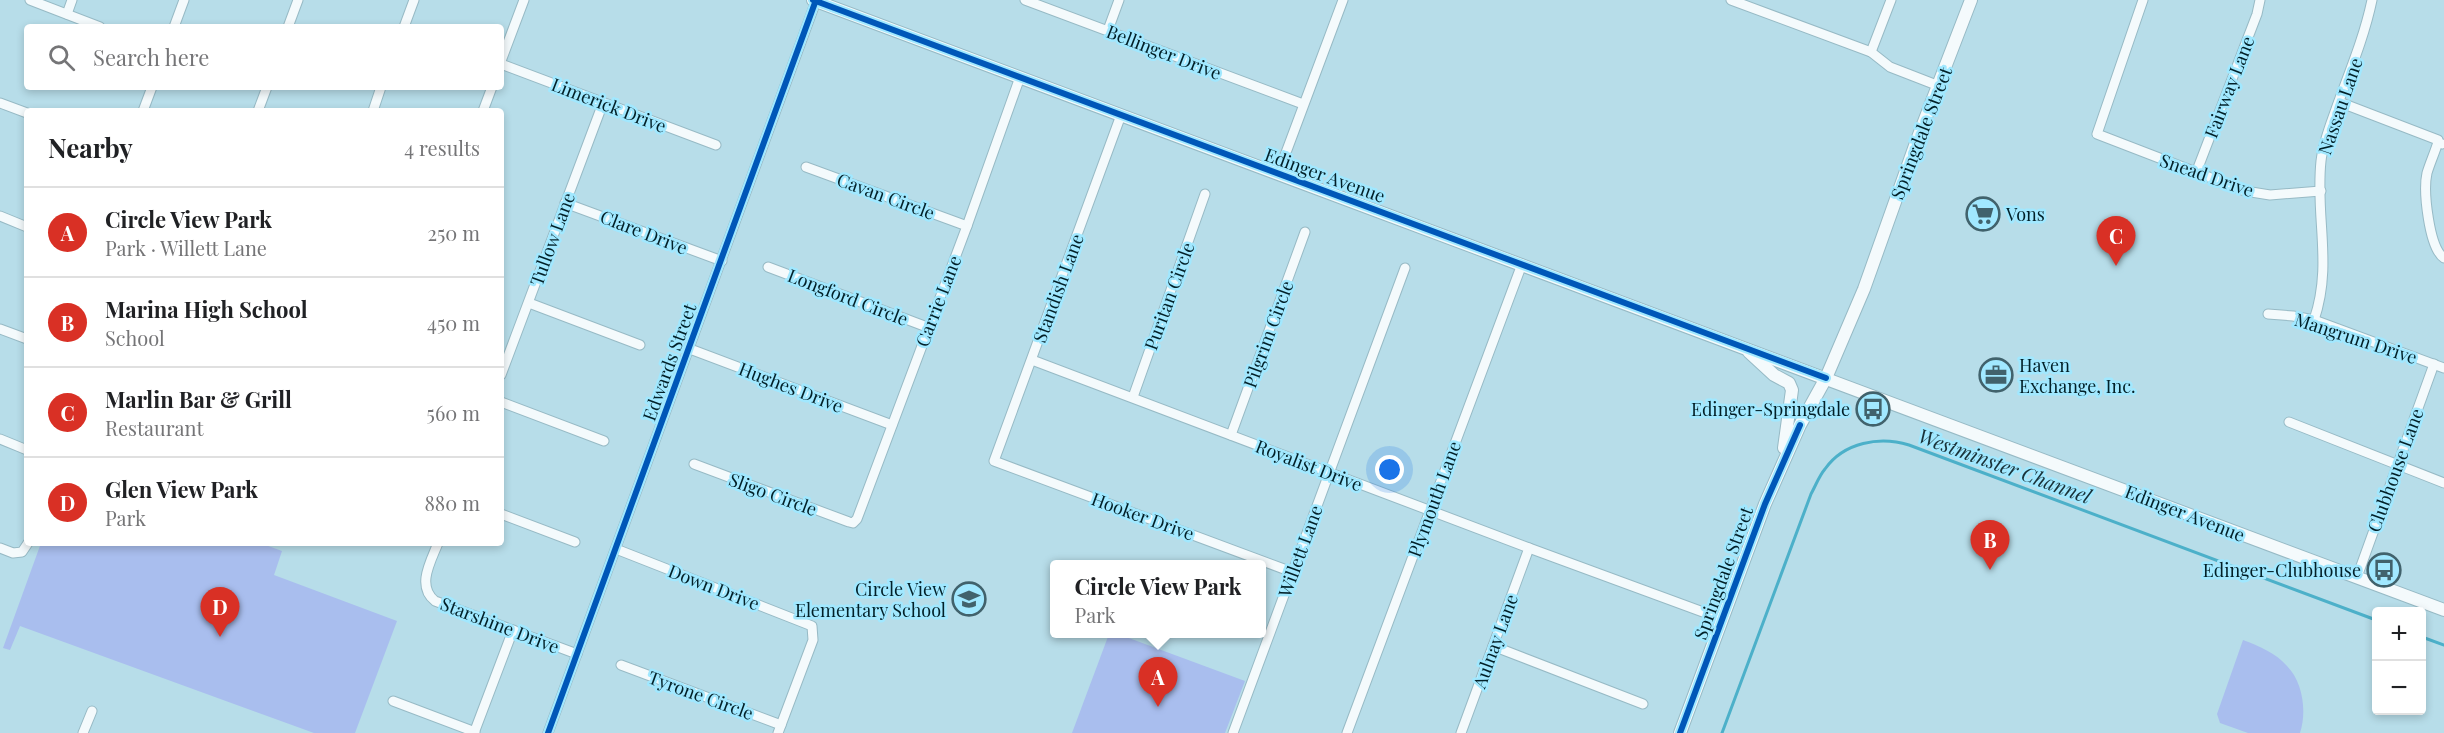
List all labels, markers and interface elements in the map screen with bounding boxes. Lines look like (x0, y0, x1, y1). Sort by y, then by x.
street label: Bellinger Drive (1103, 19, 1225, 85)
search box (24, 24, 504, 90)
street label: Fairway Lane (2199, 33, 2259, 141)
icon: search (45, 41, 78, 74)
text: Search here (93, 42, 209, 72)
street label: Nassau Lane (2312, 54, 2368, 158)
street label: Springdale Street (1885, 63, 1957, 202)
street label: Limerick Drive (548, 72, 670, 138)
text: Nearby (48, 130, 133, 165)
text: 4 results (404, 134, 480, 161)
street label: Edinger Avenue (1261, 142, 1389, 208)
street label: Snead Drive (2157, 148, 2257, 202)
street label: Cavan Circle (834, 167, 938, 225)
street label: Tullow Lane (524, 189, 580, 289)
supermarket icon: Vons (1965, 196, 2001, 232)
place label: Vons (2005, 202, 2045, 226)
text: Circle View Park (105, 204, 272, 234)
street label: Clare Drive (597, 204, 691, 260)
pin: C (2096, 216, 2136, 266)
text: A (61, 219, 74, 246)
text: 250 m (427, 219, 480, 246)
street label: Standish Lane (1027, 230, 1089, 346)
text: Park · Willett Lane (105, 234, 267, 261)
street label: Puritan Circle (1138, 239, 1200, 353)
street label: Carrie Lane (910, 252, 966, 350)
street label: Longford Circle (785, 263, 911, 331)
street label: Pilgrim Circle (1238, 277, 1298, 391)
text: Marina High School (105, 294, 308, 324)
street label: Edwards Street (637, 299, 702, 424)
street label: Mangrum Drive (2292, 307, 2420, 369)
text: B (61, 309, 74, 336)
text: 450 m (427, 309, 480, 336)
text: School (105, 324, 165, 351)
place label: Haven Exchange, Inc. (2019, 353, 2136, 398)
street label: Hughes Drive (736, 356, 846, 418)
office icon: Haven Exchange, Inc. (1978, 357, 2014, 393)
text: Marlin Bar & Grill (105, 384, 292, 414)
bus stop icon: Edinger-Springdale (1855, 391, 1891, 427)
place label: Edinger-Springdale (1691, 397, 1850, 421)
text: C (60, 399, 75, 426)
text: 560 m (427, 399, 480, 426)
street label: Clubhouse Lane (2362, 405, 2428, 535)
text: Restaurant (105, 414, 204, 441)
water label: Westminster Channel (1915, 421, 2097, 509)
street label: Royalist Drive (1252, 434, 1366, 496)
street label: Plymouth Lane (1402, 438, 1466, 560)
your location (1375, 455, 1404, 484)
street label: Sligo Circle (726, 467, 820, 521)
text: Glen View Park (105, 474, 258, 504)
street label: Edinger Avenue (2122, 479, 2248, 547)
street label: Hooker Drive (1088, 486, 1198, 546)
text: D (60, 489, 75, 516)
text: 880 m (424, 489, 480, 516)
street label: Willett Lane (1272, 502, 1328, 601)
street label: Springdale Street (1688, 503, 1758, 643)
text: Park (105, 504, 146, 531)
pin: B (1970, 520, 2010, 570)
bus stop icon: Edinger-Clubhouse (2366, 552, 2402, 588)
place label: Edinger-Clubhouse (2203, 558, 2361, 582)
street label: Down Drive (665, 559, 763, 615)
popup (1050, 560, 1266, 638)
text: Circle View Park (1075, 571, 1241, 601)
place label: Circle View Elementary School (795, 577, 946, 622)
school or university icon: Circle View Elementary School (951, 581, 987, 617)
pin: D (200, 588, 240, 637)
street label: Starshine Drive (437, 591, 563, 659)
street label: Aulnay Lane (1467, 591, 1523, 692)
text: Park (1075, 601, 1116, 628)
map controls (2372, 607, 2426, 715)
button: + (2372, 607, 2426, 661)
pin: A (1138, 658, 1178, 707)
button: − (2372, 661, 2426, 715)
street label: Tyrone Circle (645, 665, 757, 725)

